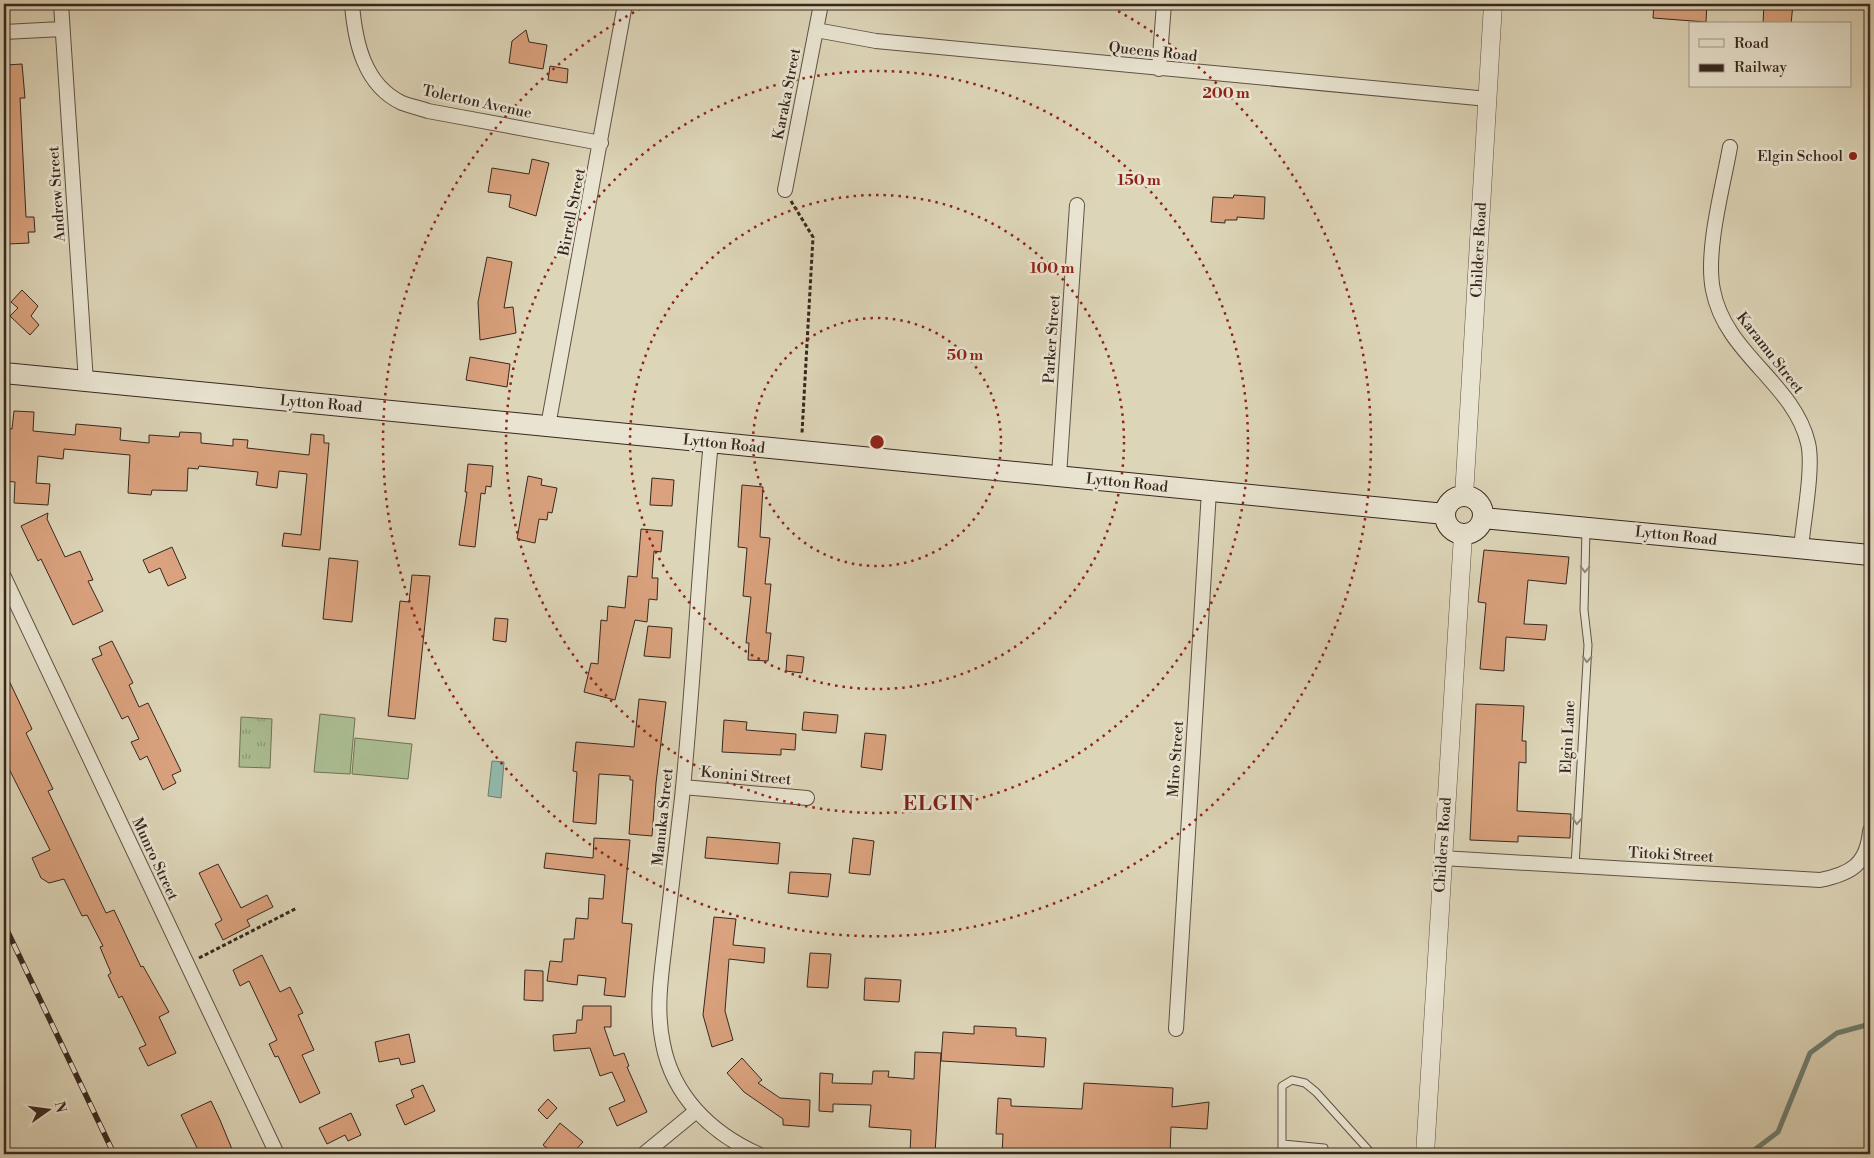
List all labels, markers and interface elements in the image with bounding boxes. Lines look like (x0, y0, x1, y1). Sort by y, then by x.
legend (1689, 22, 1852, 88)
text: Road (1734, 34, 1769, 53)
street label: Queens Road (1108, 38, 1199, 66)
street label: Karaka Street (769, 46, 805, 141)
text: Railway (1734, 58, 1788, 77)
street label: Tolerton Avenue (420, 81, 534, 123)
text: 200 m (1202, 84, 1250, 103)
street label: Andrew Street (44, 145, 70, 243)
place label: Elgin School (1757, 147, 1844, 166)
marker: Elgin School (1847, 150, 1859, 162)
street label: Birrell Street (554, 166, 590, 258)
text: 150 m (1117, 171, 1161, 190)
street label: Childers Road (1467, 201, 1491, 298)
text: 100 m (1030, 259, 1075, 278)
street label: Parker Street (1039, 293, 1065, 384)
street label: Karamu Street (1732, 308, 1808, 398)
text: 50 m (947, 346, 983, 365)
street label: Lytton Road (279, 391, 363, 417)
street label: Lytton Road (682, 430, 767, 458)
centre of rings (868, 433, 886, 451)
street label: Lytton Road (1085, 469, 1170, 497)
street label: Lytton Road (1634, 522, 1719, 550)
one-way arrow (1580, 566, 1590, 573)
one-way arrow (1581, 655, 1592, 663)
street label: Elgin Lane (1557, 700, 1579, 774)
street label: Miro Street (1164, 719, 1188, 798)
street label: Konini Street (700, 763, 793, 789)
street label: Manuka Street (648, 767, 678, 867)
district label: ELGIN (903, 792, 975, 817)
street label: Childers Road (1430, 796, 1456, 893)
street label: Munro Street (128, 815, 183, 904)
one-way arrow (1572, 817, 1583, 825)
street label: Titoki Street (1628, 843, 1715, 867)
north arrow (22, 1086, 72, 1136)
text: N (50, 1100, 70, 1115)

